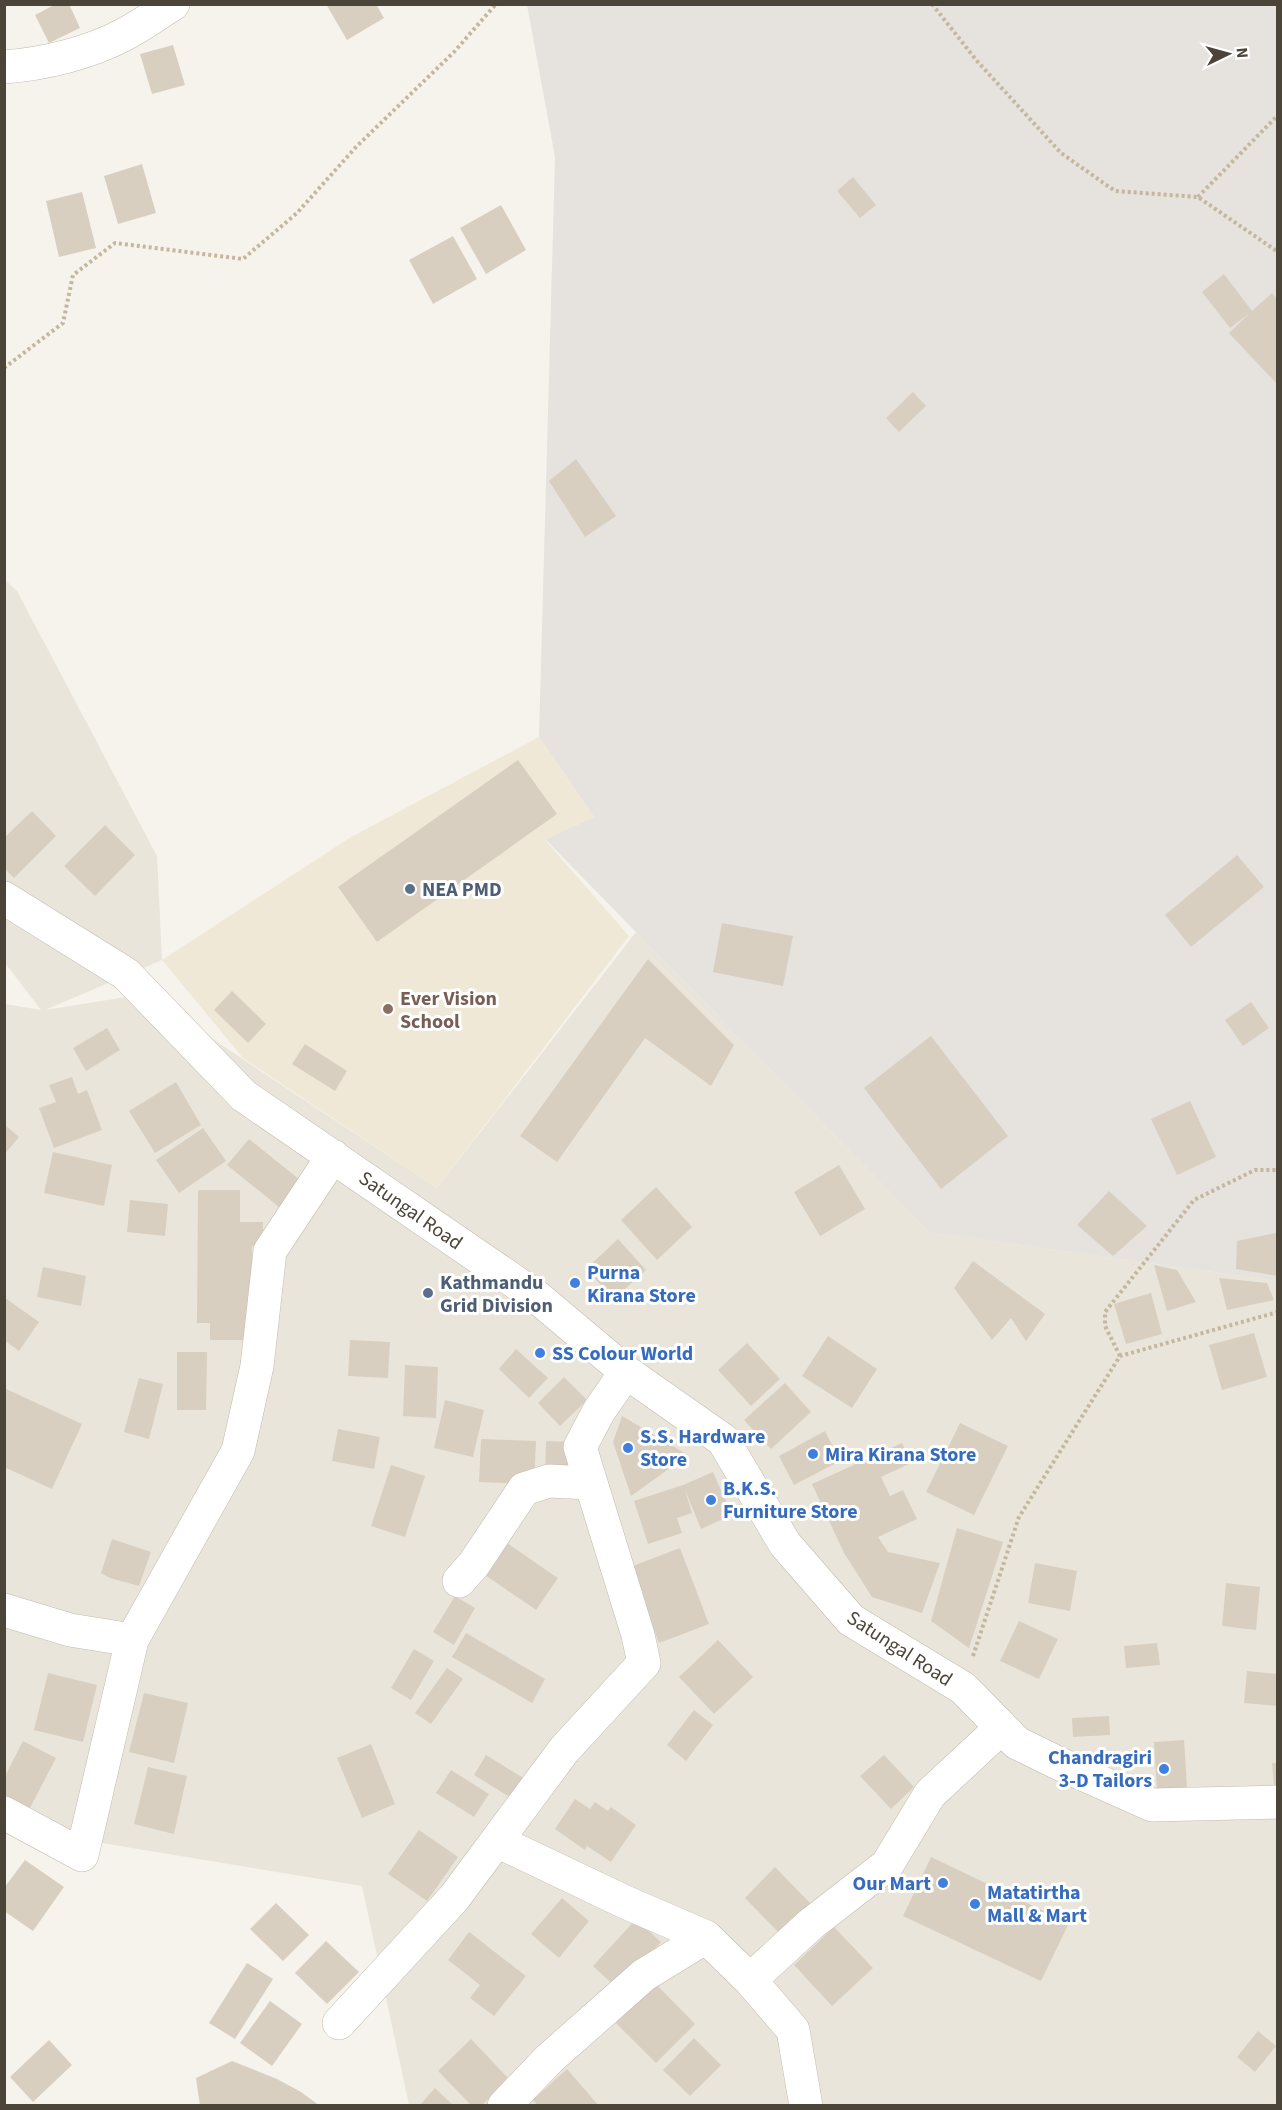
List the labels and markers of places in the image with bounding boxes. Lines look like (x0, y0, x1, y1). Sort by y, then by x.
place label: NEA PMD (422, 876, 502, 904)
marker: NEA PMD (403, 882, 417, 896)
place label: Ever Vision School (400, 985, 497, 1036)
marker: Ever Vision School (381, 1002, 395, 1016)
place label: Purna Kirana Store (587, 1259, 696, 1310)
place label: Kathmandu Grid Division (440, 1269, 553, 1320)
marker: Purna Kirana Store (568, 1276, 582, 1290)
marker: Kathmandu Grid Division (421, 1286, 435, 1300)
place label: SS Colour World (552, 1340, 693, 1368)
marker: SS Colour World (533, 1346, 547, 1360)
place label: S.S. Hardware Store (640, 1423, 765, 1474)
marker: S.S. Hardware Store (621, 1441, 635, 1455)
place label: Mira Kirana Store (825, 1441, 976, 1469)
marker: Mira Kirana Store (806, 1447, 820, 1461)
place label: B.K.S. Furniture Store (723, 1475, 858, 1526)
marker: B.K.S. Furniture Store (704, 1493, 718, 1507)
place label: Chandragiri 3-D Tailors (1048, 1744, 1152, 1795)
marker: Chandragiri 3-D Tailors (1157, 1762, 1171, 1776)
place label: Our Mart (853, 1870, 931, 1898)
marker: Our Mart (936, 1876, 950, 1890)
place label: Matatirtha Mall & Mart (987, 1879, 1087, 1930)
marker: Matatirtha Mall & Mart (968, 1897, 982, 1911)

